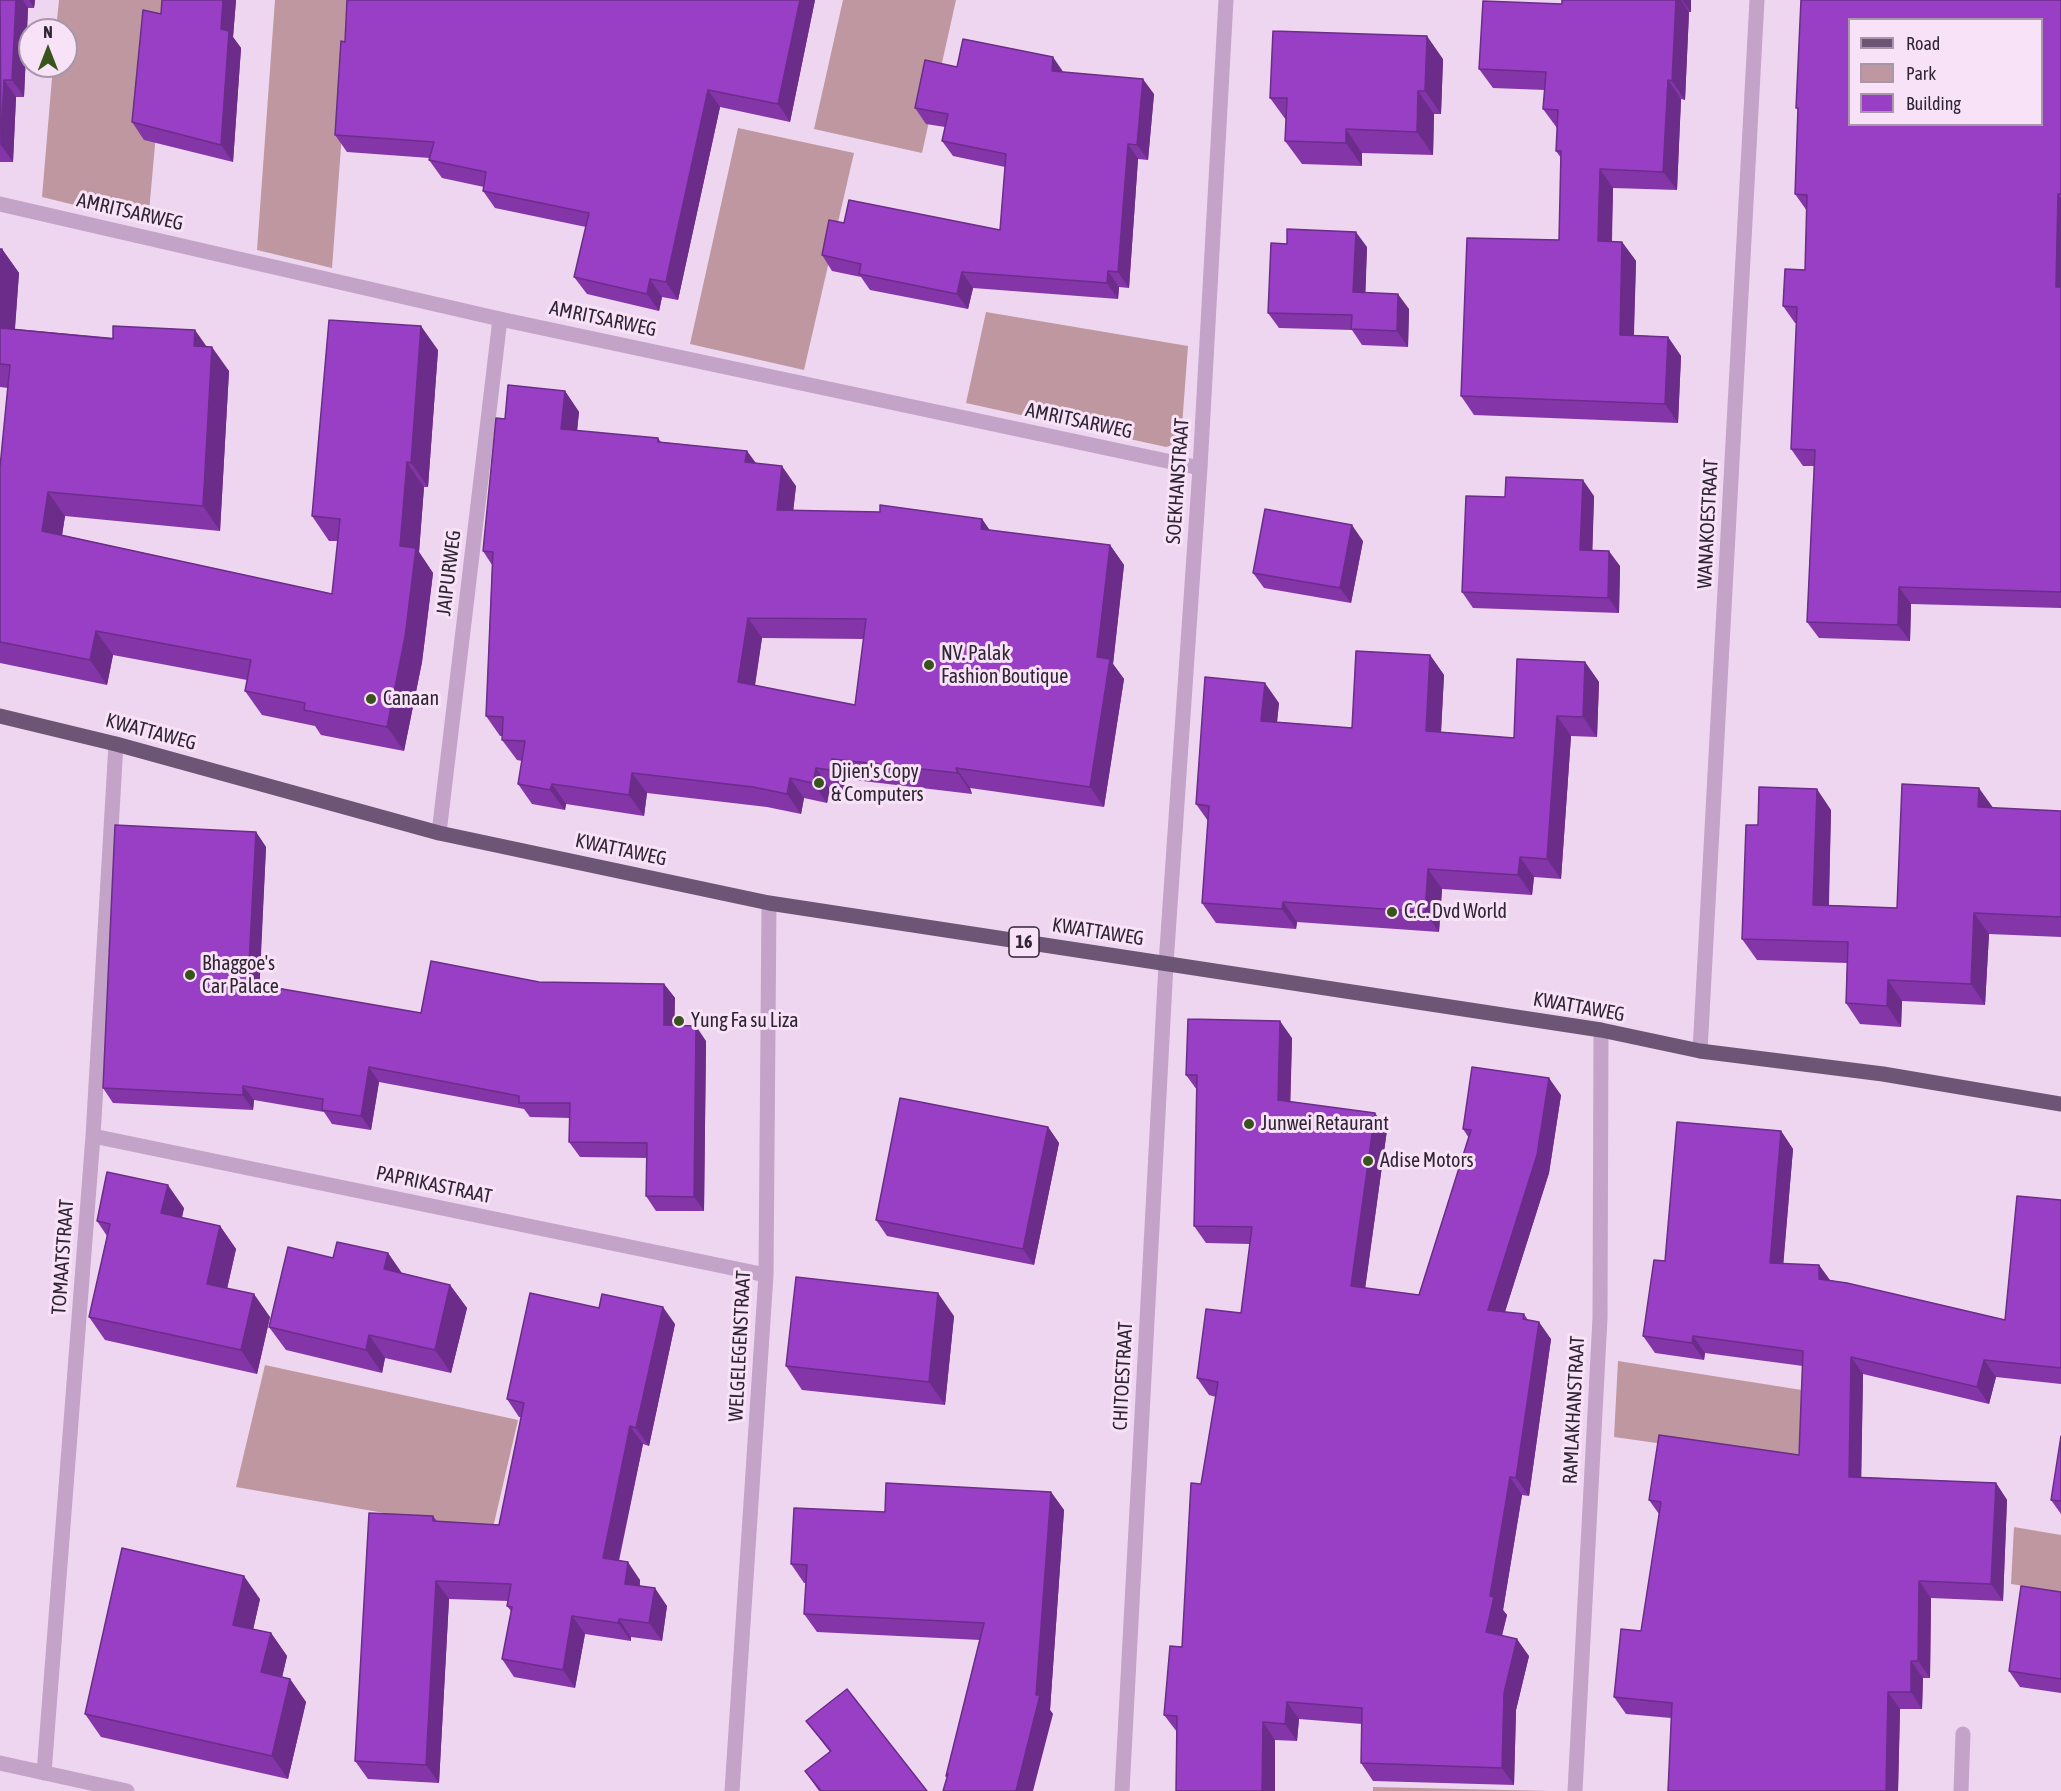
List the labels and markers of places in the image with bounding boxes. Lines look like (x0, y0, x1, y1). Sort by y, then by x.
place label: NV. Palak Fashion Boutique (941, 642, 1068, 689)
marker: NV. Palak Fashion Boutique (922, 658, 936, 672)
place label: Canaan (383, 687, 439, 711)
marker: Canaan (364, 692, 378, 706)
place label: Djien's Copy & Computers (831, 760, 924, 807)
marker: Djien's Copy & Computers (812, 776, 826, 790)
place label: C.C. Dvd World (1404, 900, 1507, 924)
marker: C.C. Dvd World (1385, 905, 1399, 919)
place label: Bhaggoe's Car Palace (202, 952, 279, 999)
marker: Bhaggoe's Car Palace (183, 968, 197, 982)
place label: Yung Fa su Liza (691, 1009, 799, 1033)
marker: Yung Fa su Liza (672, 1014, 686, 1028)
place label: Junwei Retaurant (1261, 1112, 1389, 1136)
marker: Junwei Retaurant (1242, 1117, 1256, 1131)
place label: Adise Motors (1380, 1149, 1473, 1173)
marker: Adise Motors (1361, 1154, 1375, 1168)

